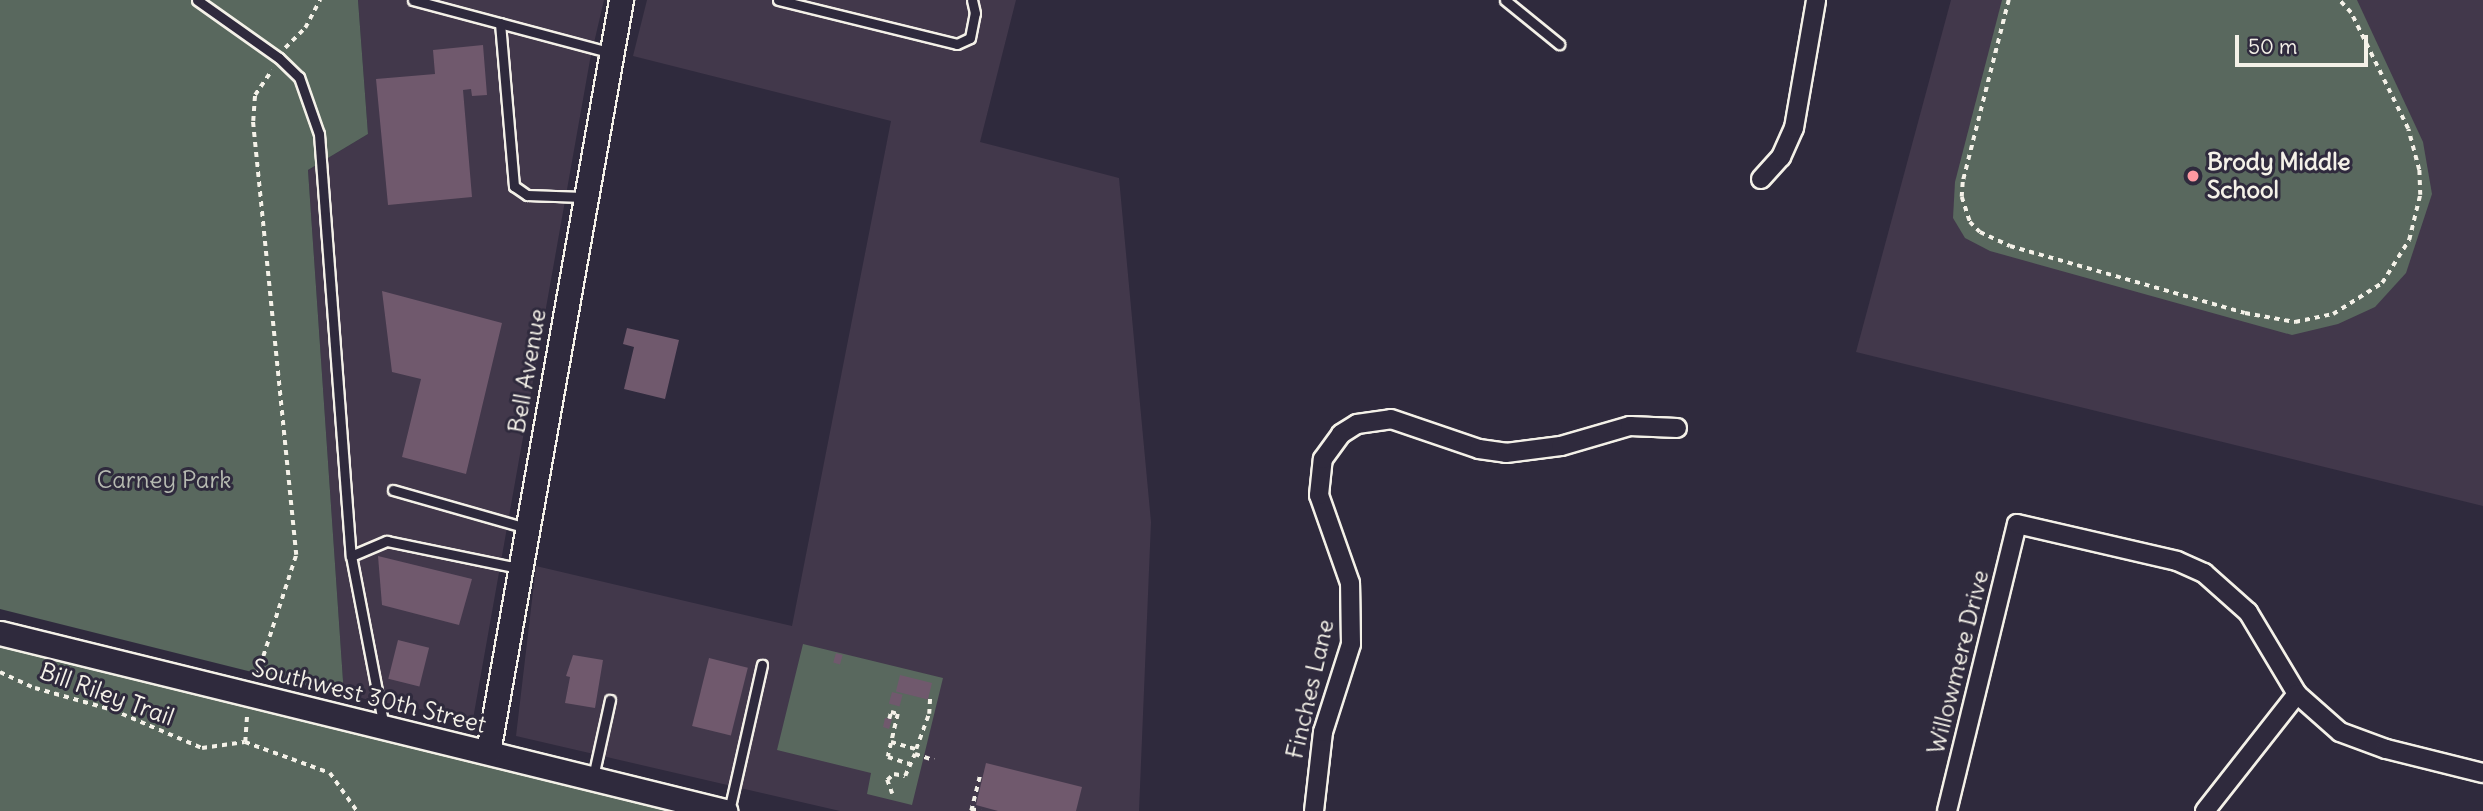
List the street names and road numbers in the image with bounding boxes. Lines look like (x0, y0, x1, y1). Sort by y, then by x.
street label: Bell Avenue (502, 307, 552, 435)
street label: Willowmere Drive (1921, 567, 1995, 757)
street label: Finches Lane (1280, 617, 1340, 761)
street label: Southwest 30th Street (249, 653, 489, 739)
street label: Bill Riley Trail (36, 656, 178, 732)

